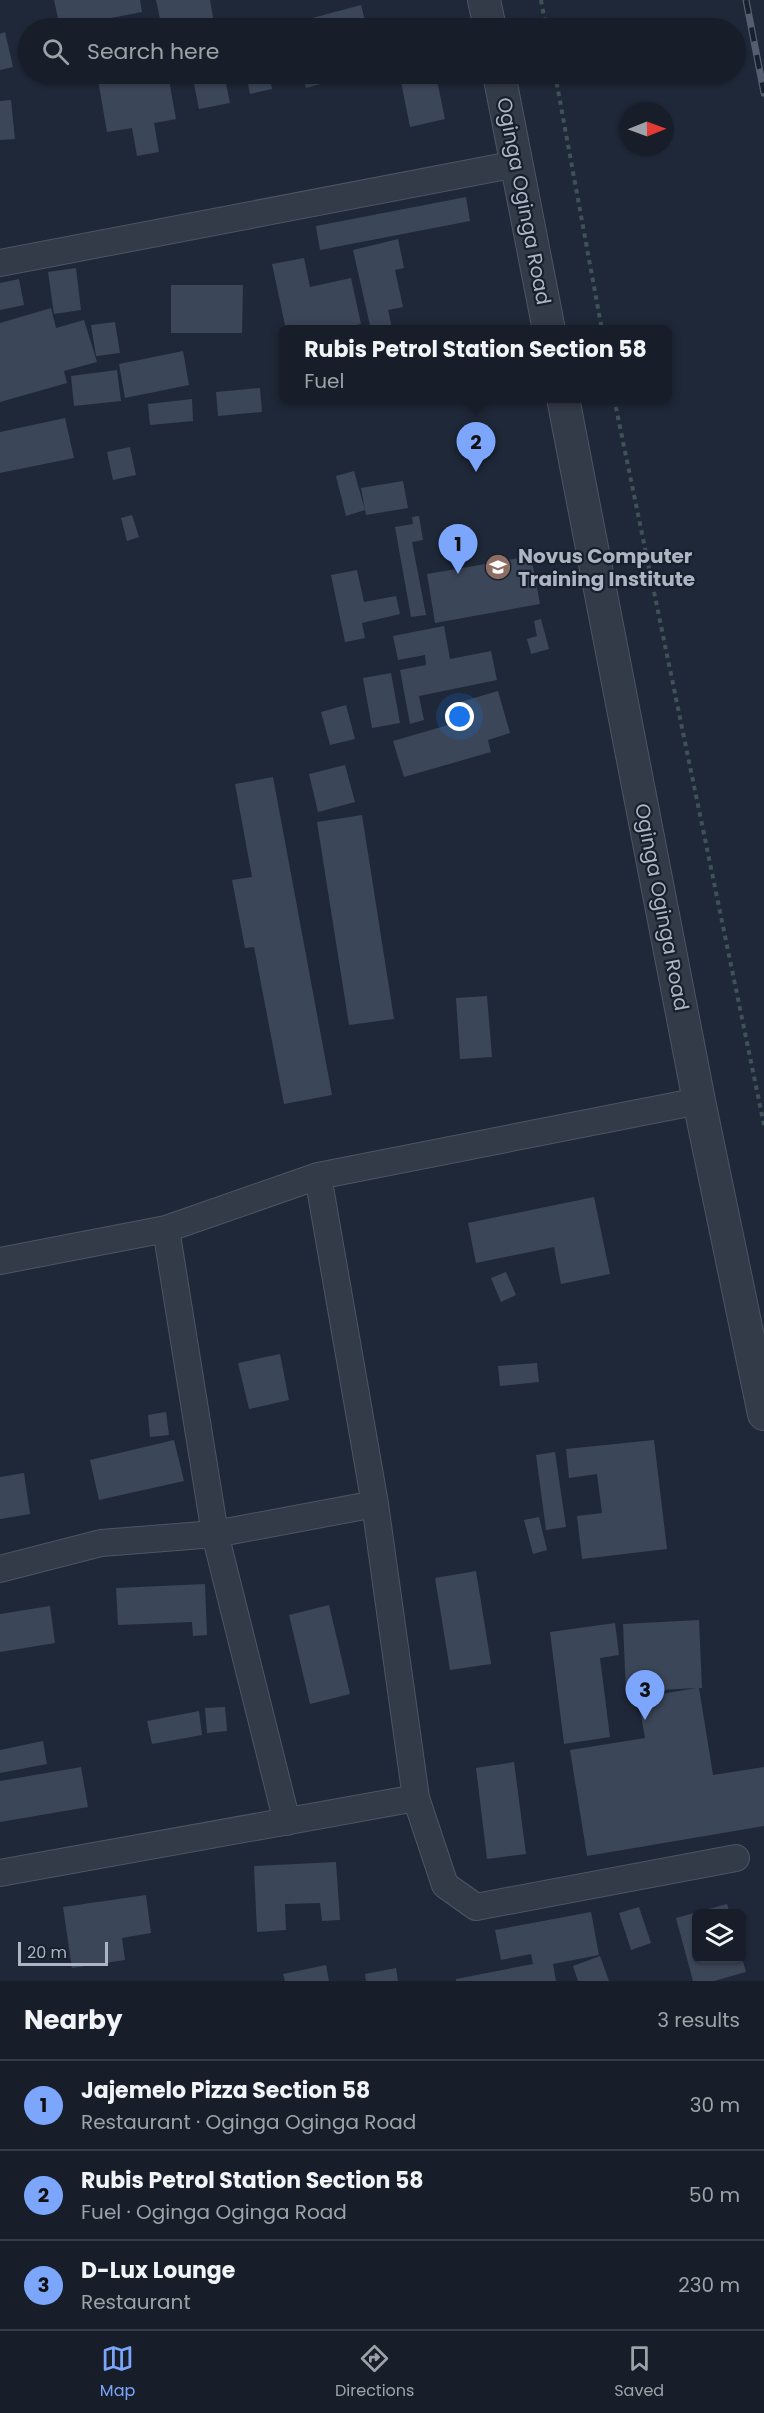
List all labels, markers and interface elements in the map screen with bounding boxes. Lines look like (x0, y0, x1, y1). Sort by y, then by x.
search box (18, 18, 746, 84)
icon: search (39, 35, 72, 68)
text: Search here (87, 36, 220, 67)
street label: Oginga Oginga Road (490, 95, 558, 307)
north arrow (620, 102, 674, 156)
popup (279, 325, 672, 403)
text: Rubis Petrol Station Section 58 (304, 334, 647, 365)
text: Fuel (304, 367, 344, 395)
pin: 2 (456, 422, 496, 472)
pin: 1 (438, 524, 478, 574)
place label: Novus Computer Training Institute (518, 542, 695, 593)
school or university icon: Novus Computer Training Institute (483, 552, 513, 582)
your location (445, 702, 474, 731)
street label: Oginga Oginga Road (628, 801, 696, 1013)
pin: 3 (626, 1670, 664, 1720)
map controls (692, 1909, 746, 1963)
button: layers (692, 1909, 746, 1963)
scale bar (18, 1939, 108, 1966)
text: 20 m (27, 1941, 67, 1964)
text: Nearby (24, 2002, 122, 2038)
text: 3 results (657, 2006, 740, 2034)
text: Jajemelo Pizza Section 58 (81, 2075, 370, 2106)
text: 1 (40, 2091, 47, 2119)
text: 30 m (690, 2091, 740, 2119)
text: Restaurant · Oginga Oginga Road (81, 2108, 416, 2136)
text: Rubis Petrol Station Section 58 (81, 2165, 424, 2196)
text: 2 (38, 2181, 49, 2209)
text: 50 m (689, 2181, 740, 2209)
text: Fuel · Oginga Oginga Road (81, 2198, 347, 2226)
text: D-Lux Lounge (81, 2255, 235, 2286)
text: 3 (37, 2271, 50, 2299)
text: 230 m (678, 2271, 740, 2299)
text: Restaurant (81, 2288, 191, 2316)
tab: Map (100, 2342, 135, 2403)
tab: Directions (335, 2342, 414, 2403)
tab: Saved (614, 2342, 664, 2403)

